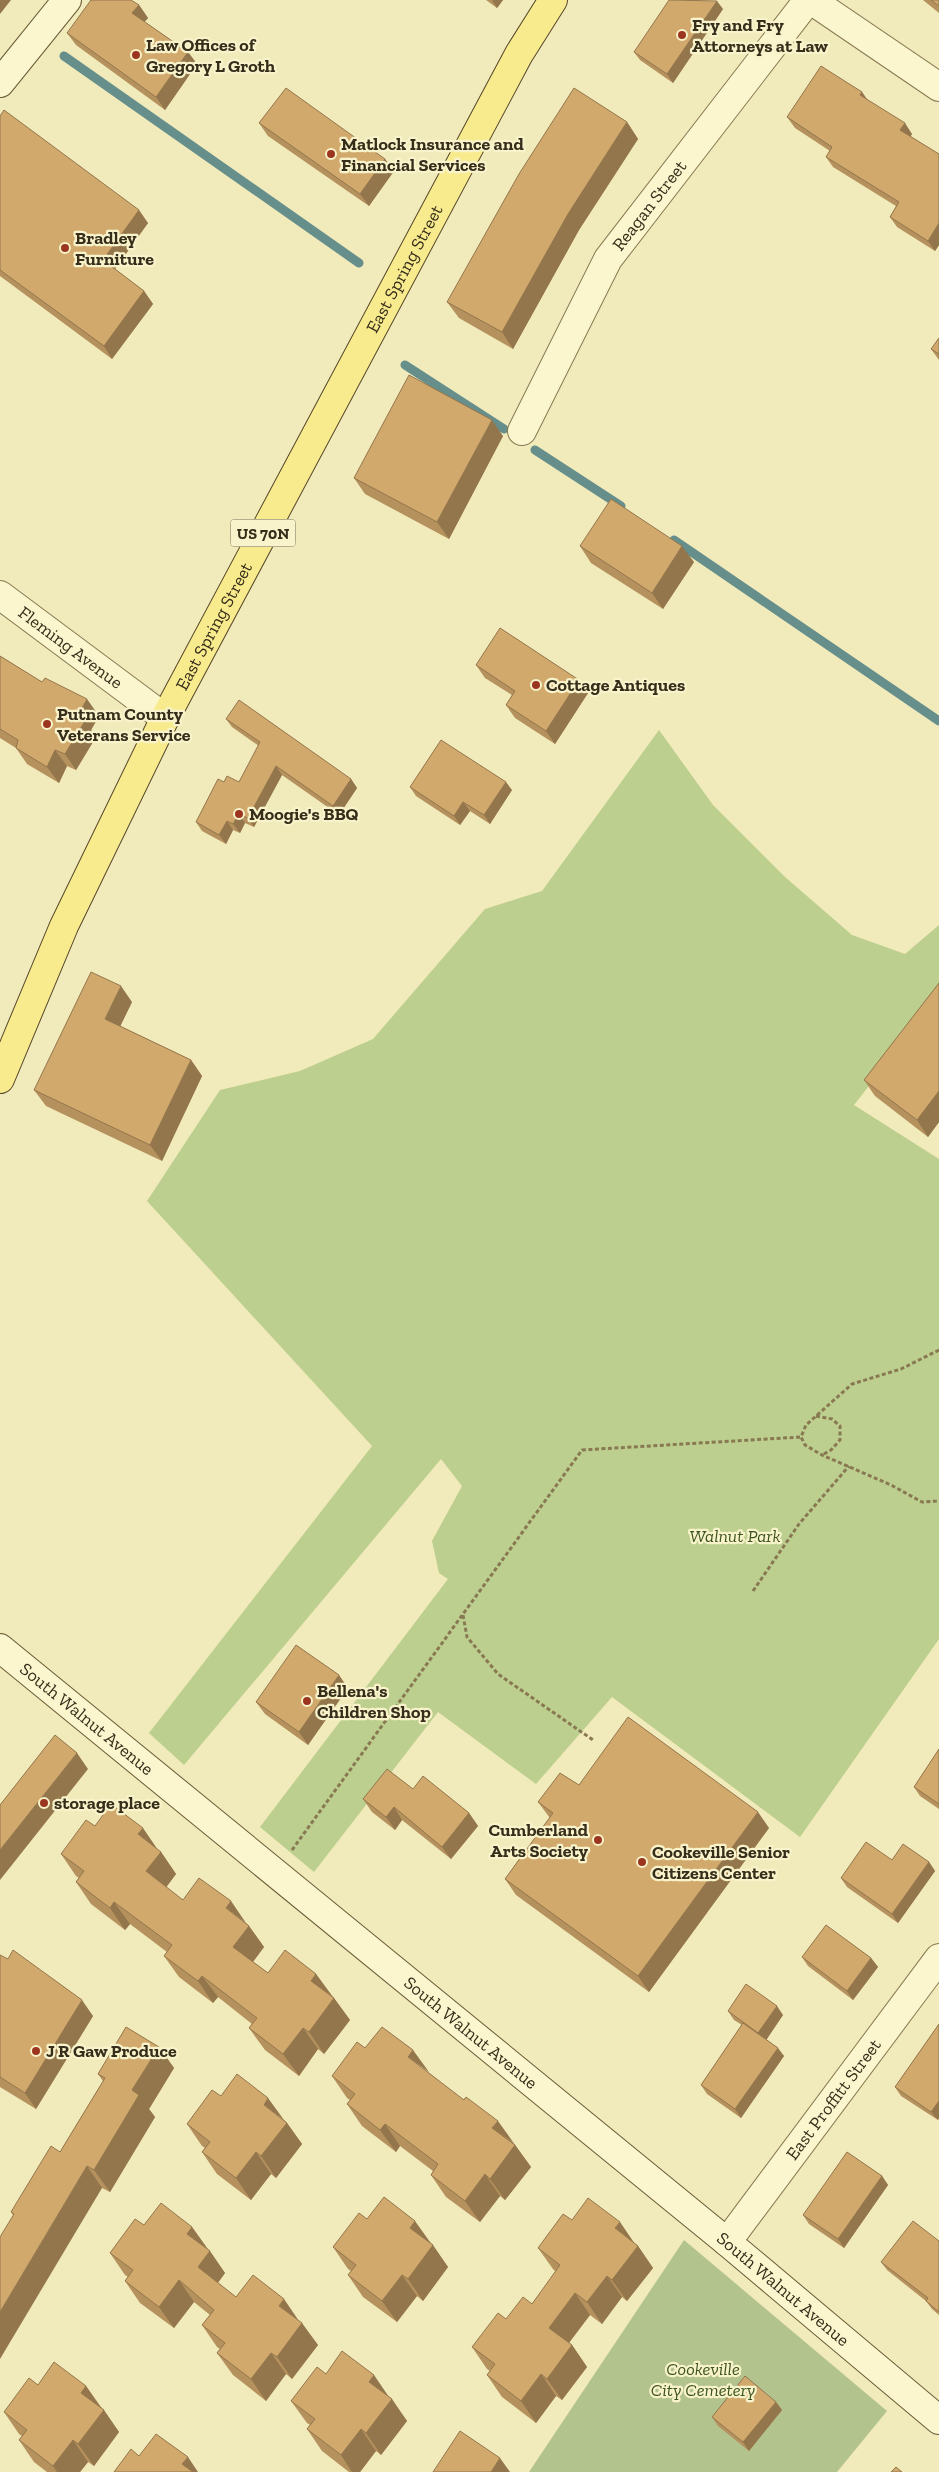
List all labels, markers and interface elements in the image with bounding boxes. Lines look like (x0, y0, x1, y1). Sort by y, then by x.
place label: Fry and Fry Attorneys at Law (692, 14, 828, 57)
marker: Fry and Fry Attorneys at Law (676, 29, 688, 41)
place label: Law Offices of Gregory L Groth (146, 34, 276, 77)
marker: Law Offices of Gregory L Groth (130, 49, 142, 61)
place label: Matlock Insurance and Financial Services (341, 133, 524, 176)
marker: Matlock Insurance and Financial Services (325, 148, 337, 160)
street label: Reagan Street (607, 155, 691, 255)
street label: East Spring Street (361, 201, 448, 337)
place label: Bradley Furniture (75, 227, 154, 270)
marker: Bradley Furniture (59, 242, 71, 254)
road number: US 70N (230, 520, 296, 546)
street label: East Spring Street (171, 558, 257, 694)
street label: Fleming Avenue (14, 602, 127, 694)
place label: Cottage Antiques (546, 674, 685, 696)
marker: Cottage Antiques (530, 679, 542, 691)
place label: Putnam County Veterans Service (57, 703, 191, 746)
marker: Putnam County Veterans Service (41, 718, 53, 730)
place label: Moogie's BBQ (249, 803, 359, 825)
marker: Moogie's BBQ (233, 808, 245, 820)
park label: Walnut Park (689, 1525, 781, 1547)
street label: South Walnut Avenue (15, 1658, 158, 1780)
place label: Bellena's Children Shop (317, 1680, 431, 1723)
marker: Bellena's Children Shop (301, 1695, 313, 1707)
place label: storage place (54, 1792, 160, 1814)
marker: storage place (38, 1797, 50, 1809)
place label: Cumberland Arts Society (489, 1819, 589, 1862)
marker: Cumberland Arts Society (592, 1834, 604, 1846)
place label: Cookeville Senior Citizens Center (652, 1841, 790, 1884)
marker: Cookeville Senior Citizens Center (636, 1856, 648, 1868)
street label: South Walnut Avenue (399, 1972, 542, 2094)
street label: East Proffitt Street (781, 2034, 886, 2164)
place label: J R Gaw Produce (46, 2040, 177, 2062)
marker: J R Gaw Produce (30, 2045, 42, 2057)
street label: South Walnut Avenue (712, 2227, 854, 2351)
park label: Cookeville City Cemetery (651, 2358, 755, 2401)

